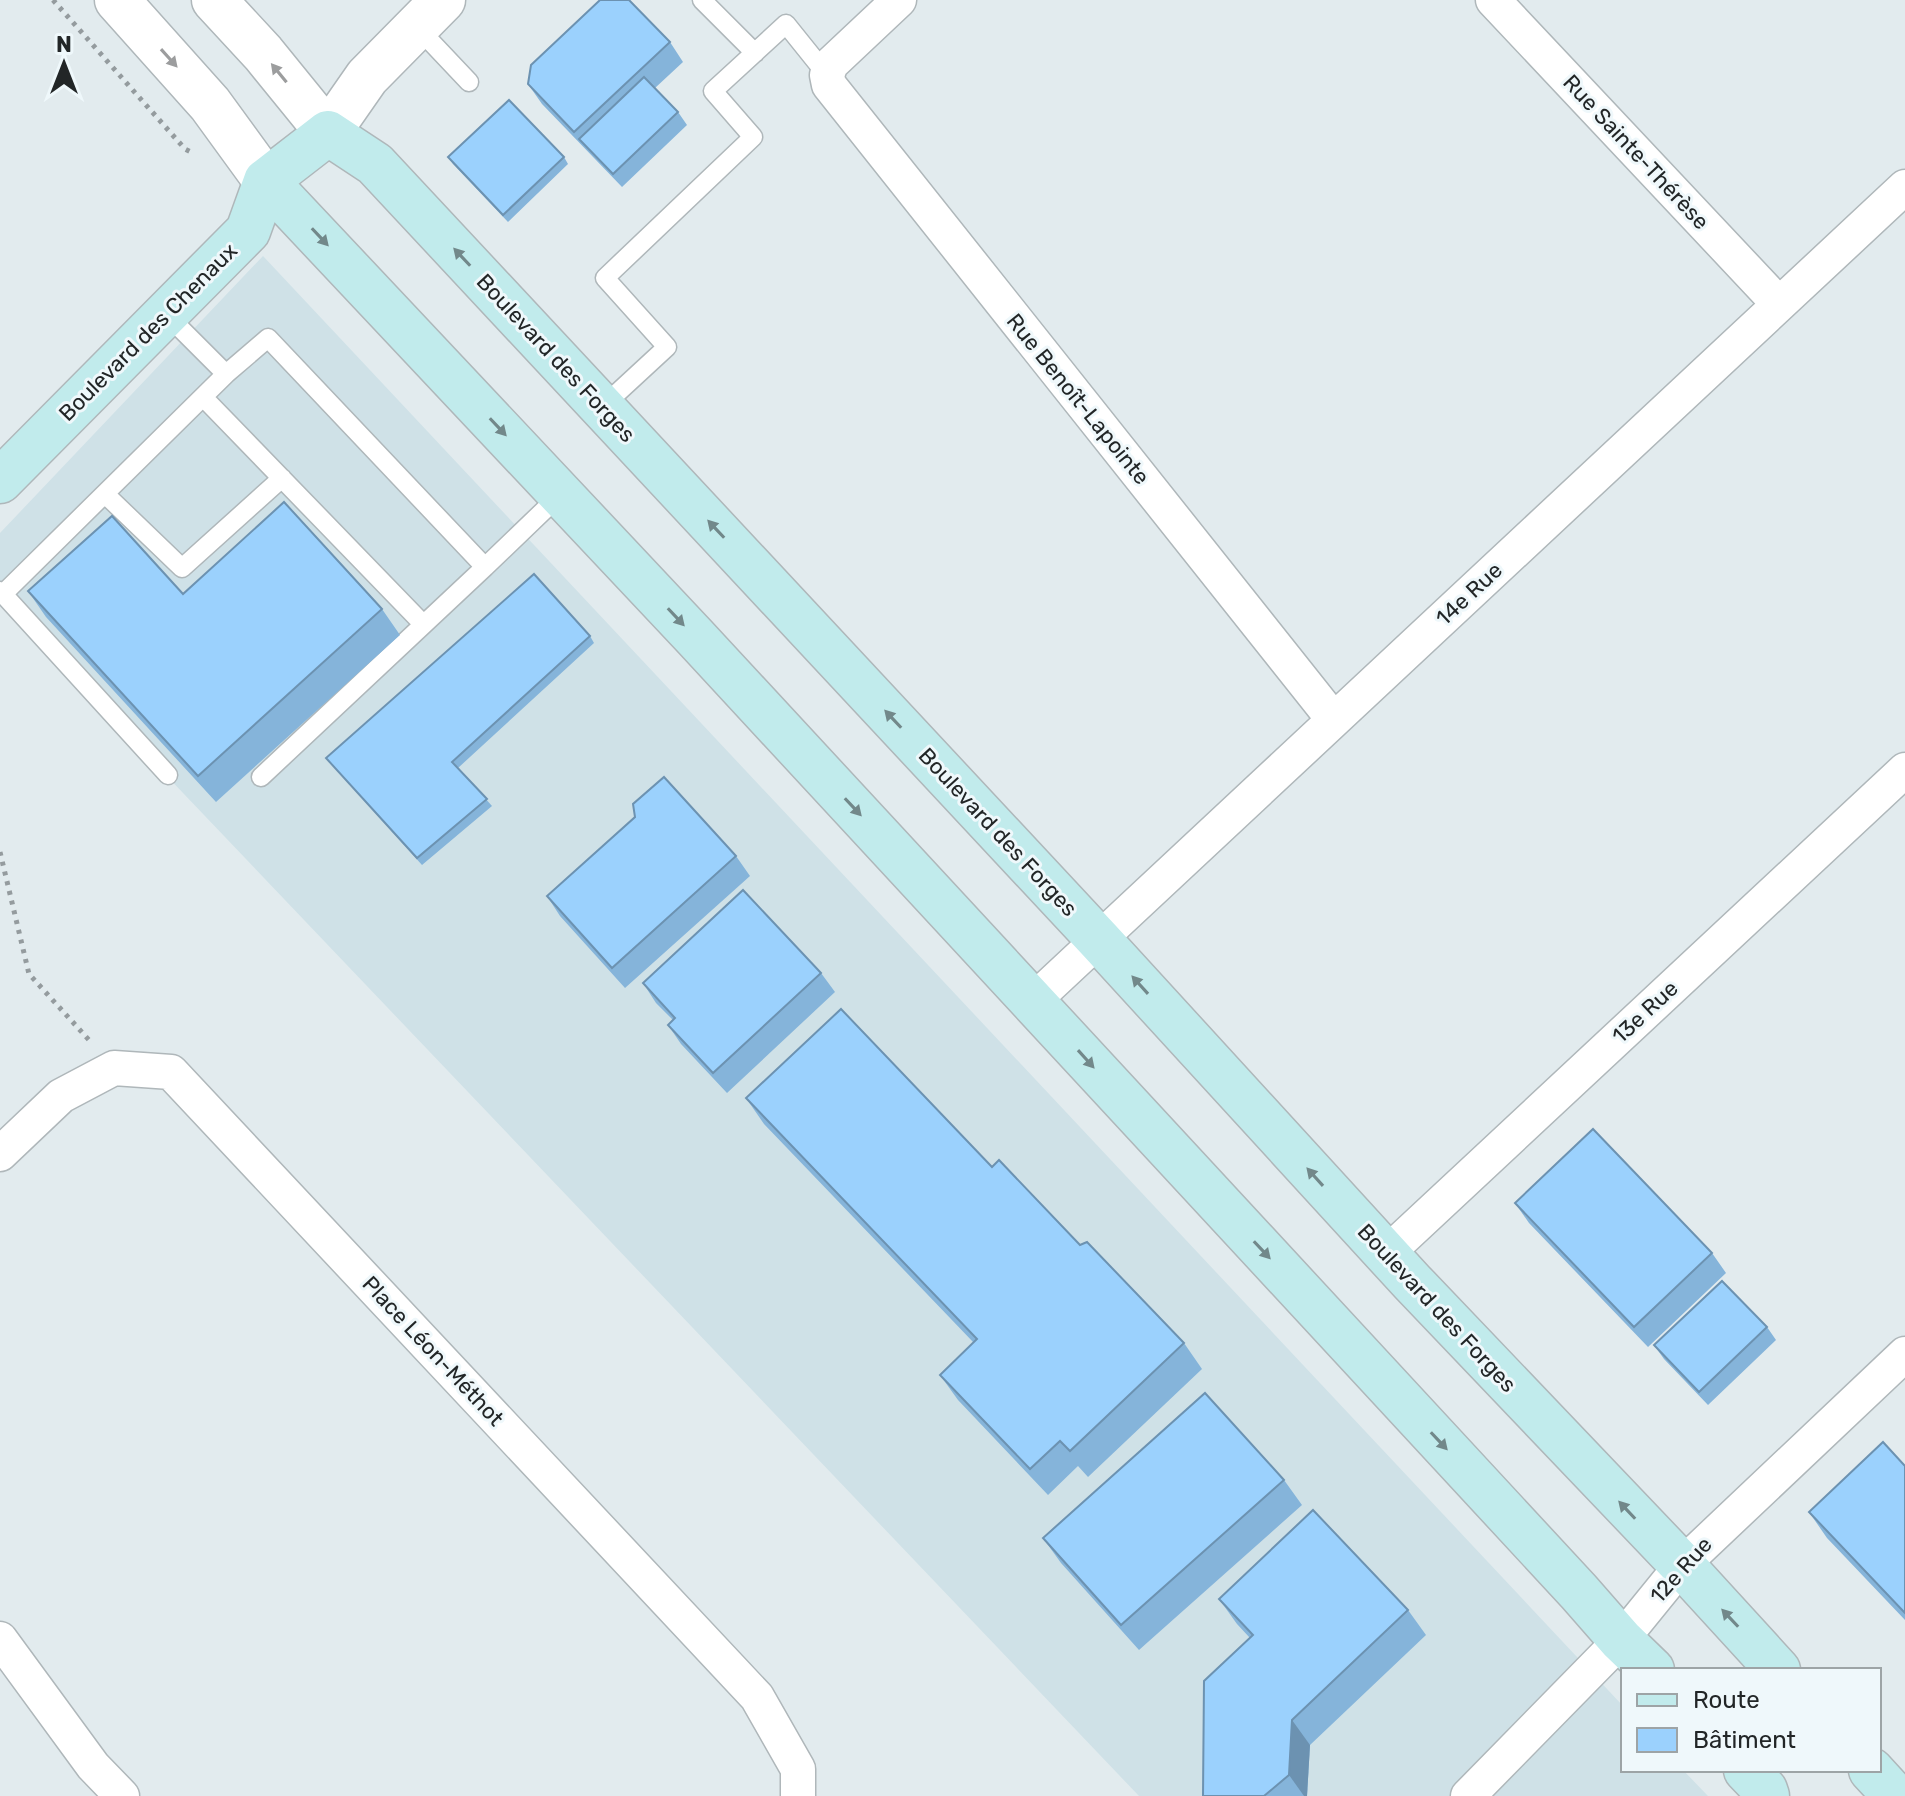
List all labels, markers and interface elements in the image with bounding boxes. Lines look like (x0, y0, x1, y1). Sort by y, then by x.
north arrow (24, 24, 104, 104)
text: N (56, 31, 72, 58)
one-way arrow (159, 49, 177, 68)
one-way arrow (271, 63, 287, 83)
street label: Rue Sainte-Thérèse (1557, 69, 1715, 235)
one-way arrow (311, 227, 329, 246)
street label: Boulevard des Chenaux (53, 237, 243, 427)
one-way arrow (453, 247, 471, 266)
street label: Boulevard des Forges (471, 268, 641, 448)
street label: Rue Benoît-Lapointe (1001, 308, 1155, 490)
one-way arrow (488, 417, 507, 436)
one-way arrow (707, 520, 725, 539)
street label: 14e Rue (1430, 557, 1508, 631)
one-way arrow (666, 607, 684, 626)
one-way arrow (884, 710, 902, 729)
street label: Boulevard des Forges (913, 742, 1083, 922)
one-way arrow (843, 798, 861, 817)
one-way arrow (1131, 975, 1149, 995)
street label: 13e Rue (1606, 975, 1684, 1049)
one-way arrow (1076, 1049, 1094, 1068)
one-way arrow (1307, 1168, 1325, 1187)
street label: Boulevard des Forges (1352, 1218, 1522, 1398)
one-way arrow (1252, 1240, 1270, 1259)
street label: Place Léon-Méthot (357, 1270, 510, 1432)
one-way arrow (1430, 1431, 1448, 1450)
one-way arrow (1619, 1500, 1637, 1519)
street label: 12e Rue (1644, 1531, 1718, 1609)
one-way arrow (1722, 1608, 1740, 1627)
legend (1621, 1668, 1881, 1772)
text: Route (1693, 1686, 1760, 1714)
text: Bâtiment (1693, 1726, 1796, 1754)

